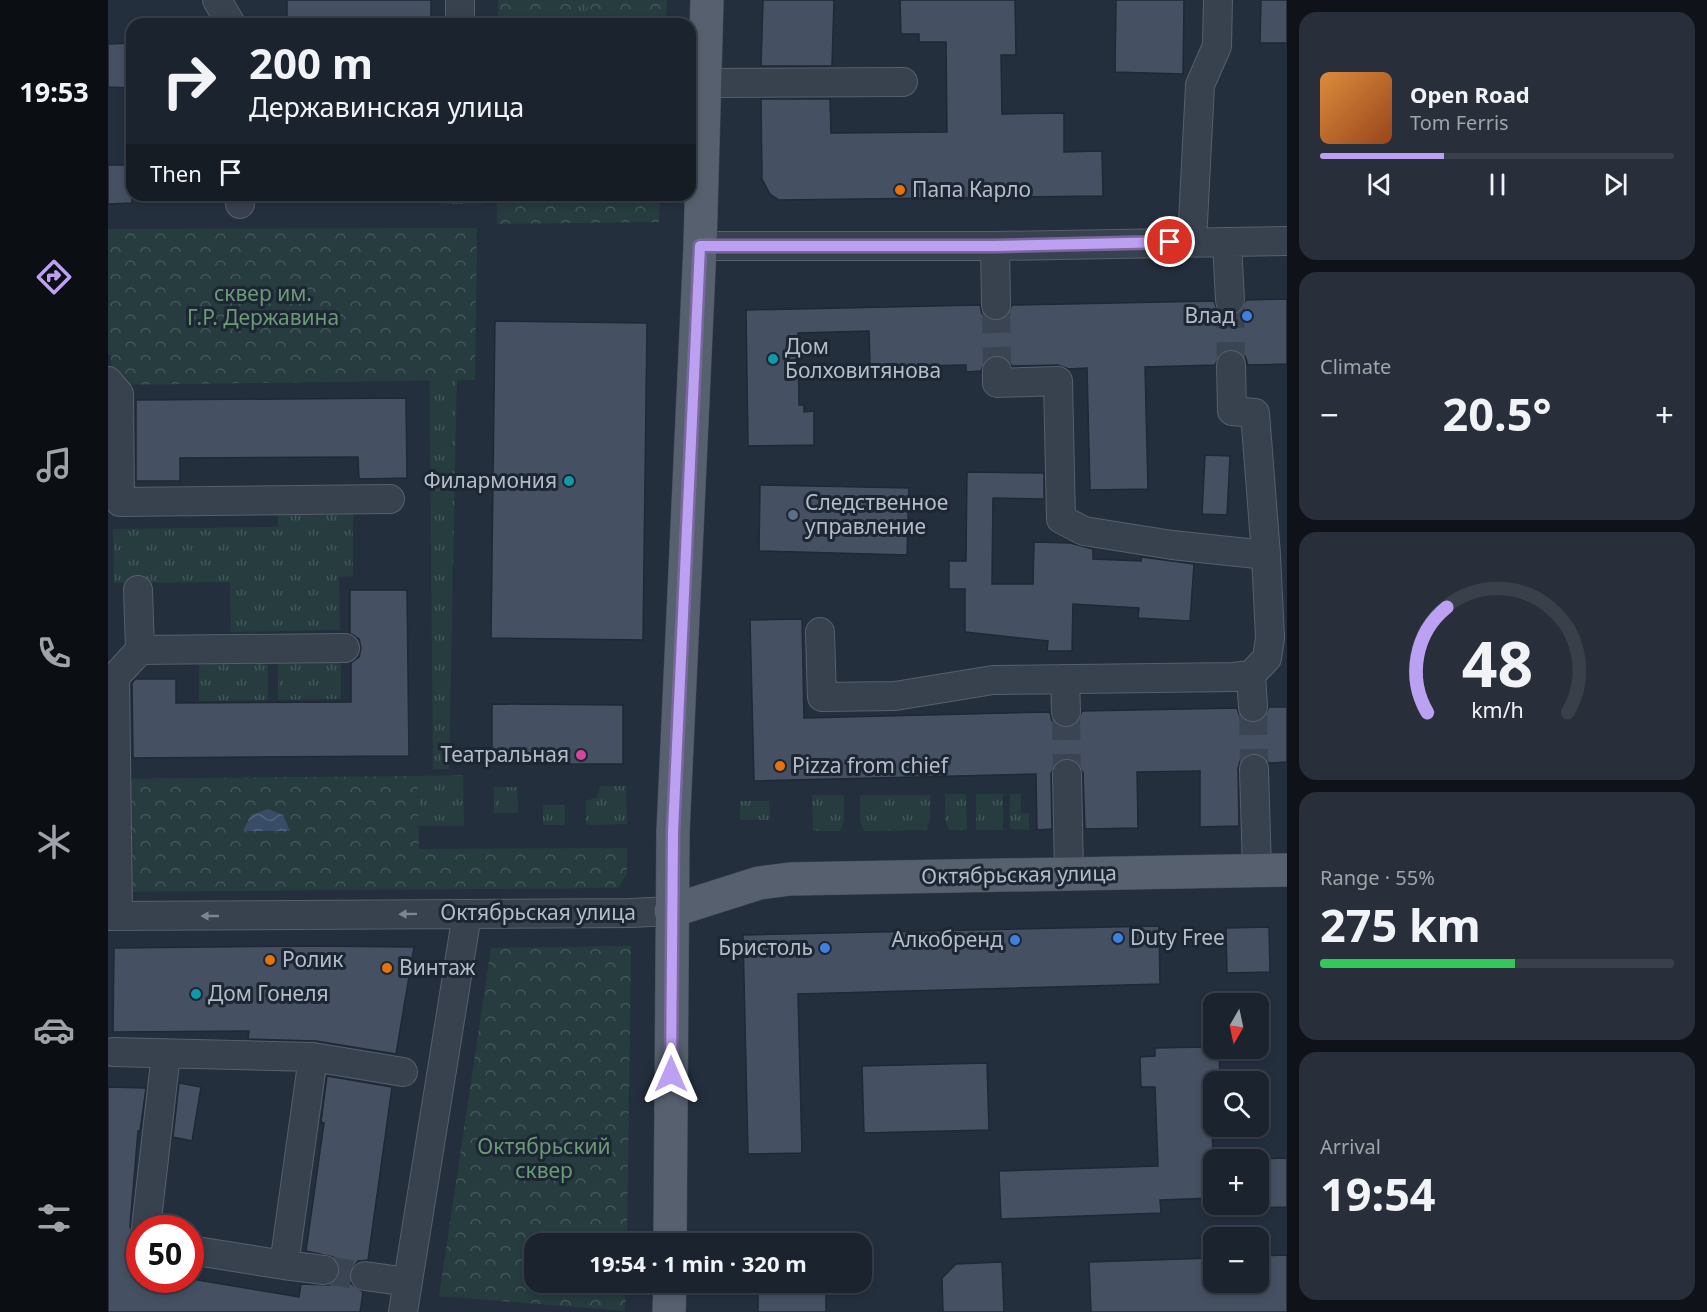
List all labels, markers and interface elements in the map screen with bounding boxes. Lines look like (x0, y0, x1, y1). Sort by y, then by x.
text: 200 m (249, 34, 373, 91)
icon: right (150, 42, 228, 120)
text: 19:53 (19, 73, 89, 110)
text: Open Road (1410, 79, 1530, 109)
text: Державинская улица (249, 88, 524, 125)
text: Tom Ferris (1410, 109, 1509, 136)
icon: arrive (214, 156, 247, 189)
text: Then (150, 158, 202, 188)
icon: previous (1363, 168, 1396, 201)
icon: pause (1481, 168, 1514, 201)
icon: next (1599, 168, 1632, 201)
place label: Папа Карло (912, 175, 1031, 203)
marker: Папа Карло (893, 183, 907, 197)
pin (1144, 216, 1195, 267)
icon: arrive (1153, 225, 1186, 258)
icon: directions (33, 256, 75, 298)
park label: сквер им. Г.Р. Державина (187, 279, 339, 331)
place label: Влад (1185, 301, 1235, 329)
marker: Влад (1240, 309, 1254, 323)
place label: Дом Болховитянова (785, 332, 941, 384)
marker: Дом Болховитянова (766, 352, 780, 366)
text: Climate (1320, 353, 1391, 380)
text: 20.5° (1443, 383, 1551, 444)
text: − (1320, 392, 1339, 437)
text: + (1655, 392, 1674, 437)
icon: music (33, 444, 75, 486)
place label: Филармония (423, 466, 557, 494)
marker: Филармония (562, 474, 576, 488)
place label: Следственное управление (805, 488, 948, 540)
marker: Следственное управление (786, 508, 800, 522)
text: 48 (1461, 620, 1533, 705)
icon: phone (33, 632, 75, 674)
text: km/h (1471, 695, 1523, 724)
place label: Театральная (440, 740, 569, 768)
marker: Театральная (574, 748, 588, 762)
place label: Pizza from chief (792, 751, 950, 779)
marker: Pizza from chief (773, 759, 787, 773)
icon: climate (33, 821, 75, 863)
street label: Октябрьская улица (921, 858, 1117, 890)
text: Range · 55% (1320, 864, 1435, 891)
text: 275 km (1320, 894, 1481, 955)
street label: Октябрьская улица (440, 898, 636, 926)
one-way arrow (399, 909, 418, 919)
one-way arrow (201, 911, 220, 920)
place label: Duty Free (1130, 923, 1225, 951)
place label: Алкобренд (892, 925, 1003, 953)
marker: Duty Free (1111, 931, 1125, 945)
place label: Бристоль (718, 933, 813, 961)
marker: Алкобренд (1008, 933, 1022, 947)
marker: Бристоль (818, 941, 832, 955)
place label: Ролик (282, 945, 344, 973)
marker: Ролик (263, 953, 277, 967)
place label: Винтаж (399, 953, 476, 981)
marker: Винтаж (380, 961, 394, 975)
place label: Дом Гонеля (208, 979, 329, 1007)
marker: Дом Гонеля (189, 987, 203, 1001)
north arrow (1203, 993, 1269, 1059)
map controls (1203, 993, 1269, 1293)
icon: car (33, 1009, 75, 1051)
position arrow (639, 1042, 703, 1106)
button: search (1203, 1071, 1269, 1137)
park label: Октябрьский сквер (477, 1132, 611, 1184)
text: Arrival (1320, 1133, 1381, 1160)
button: + (1203, 1149, 1269, 1215)
text: 19:54 (1320, 1163, 1436, 1224)
icon: filters (33, 1197, 75, 1239)
speed limit sign: 50 (126, 1215, 204, 1293)
button: − (1203, 1227, 1269, 1293)
text: 19:54 · 1 min · 320 m (589, 1248, 807, 1278)

